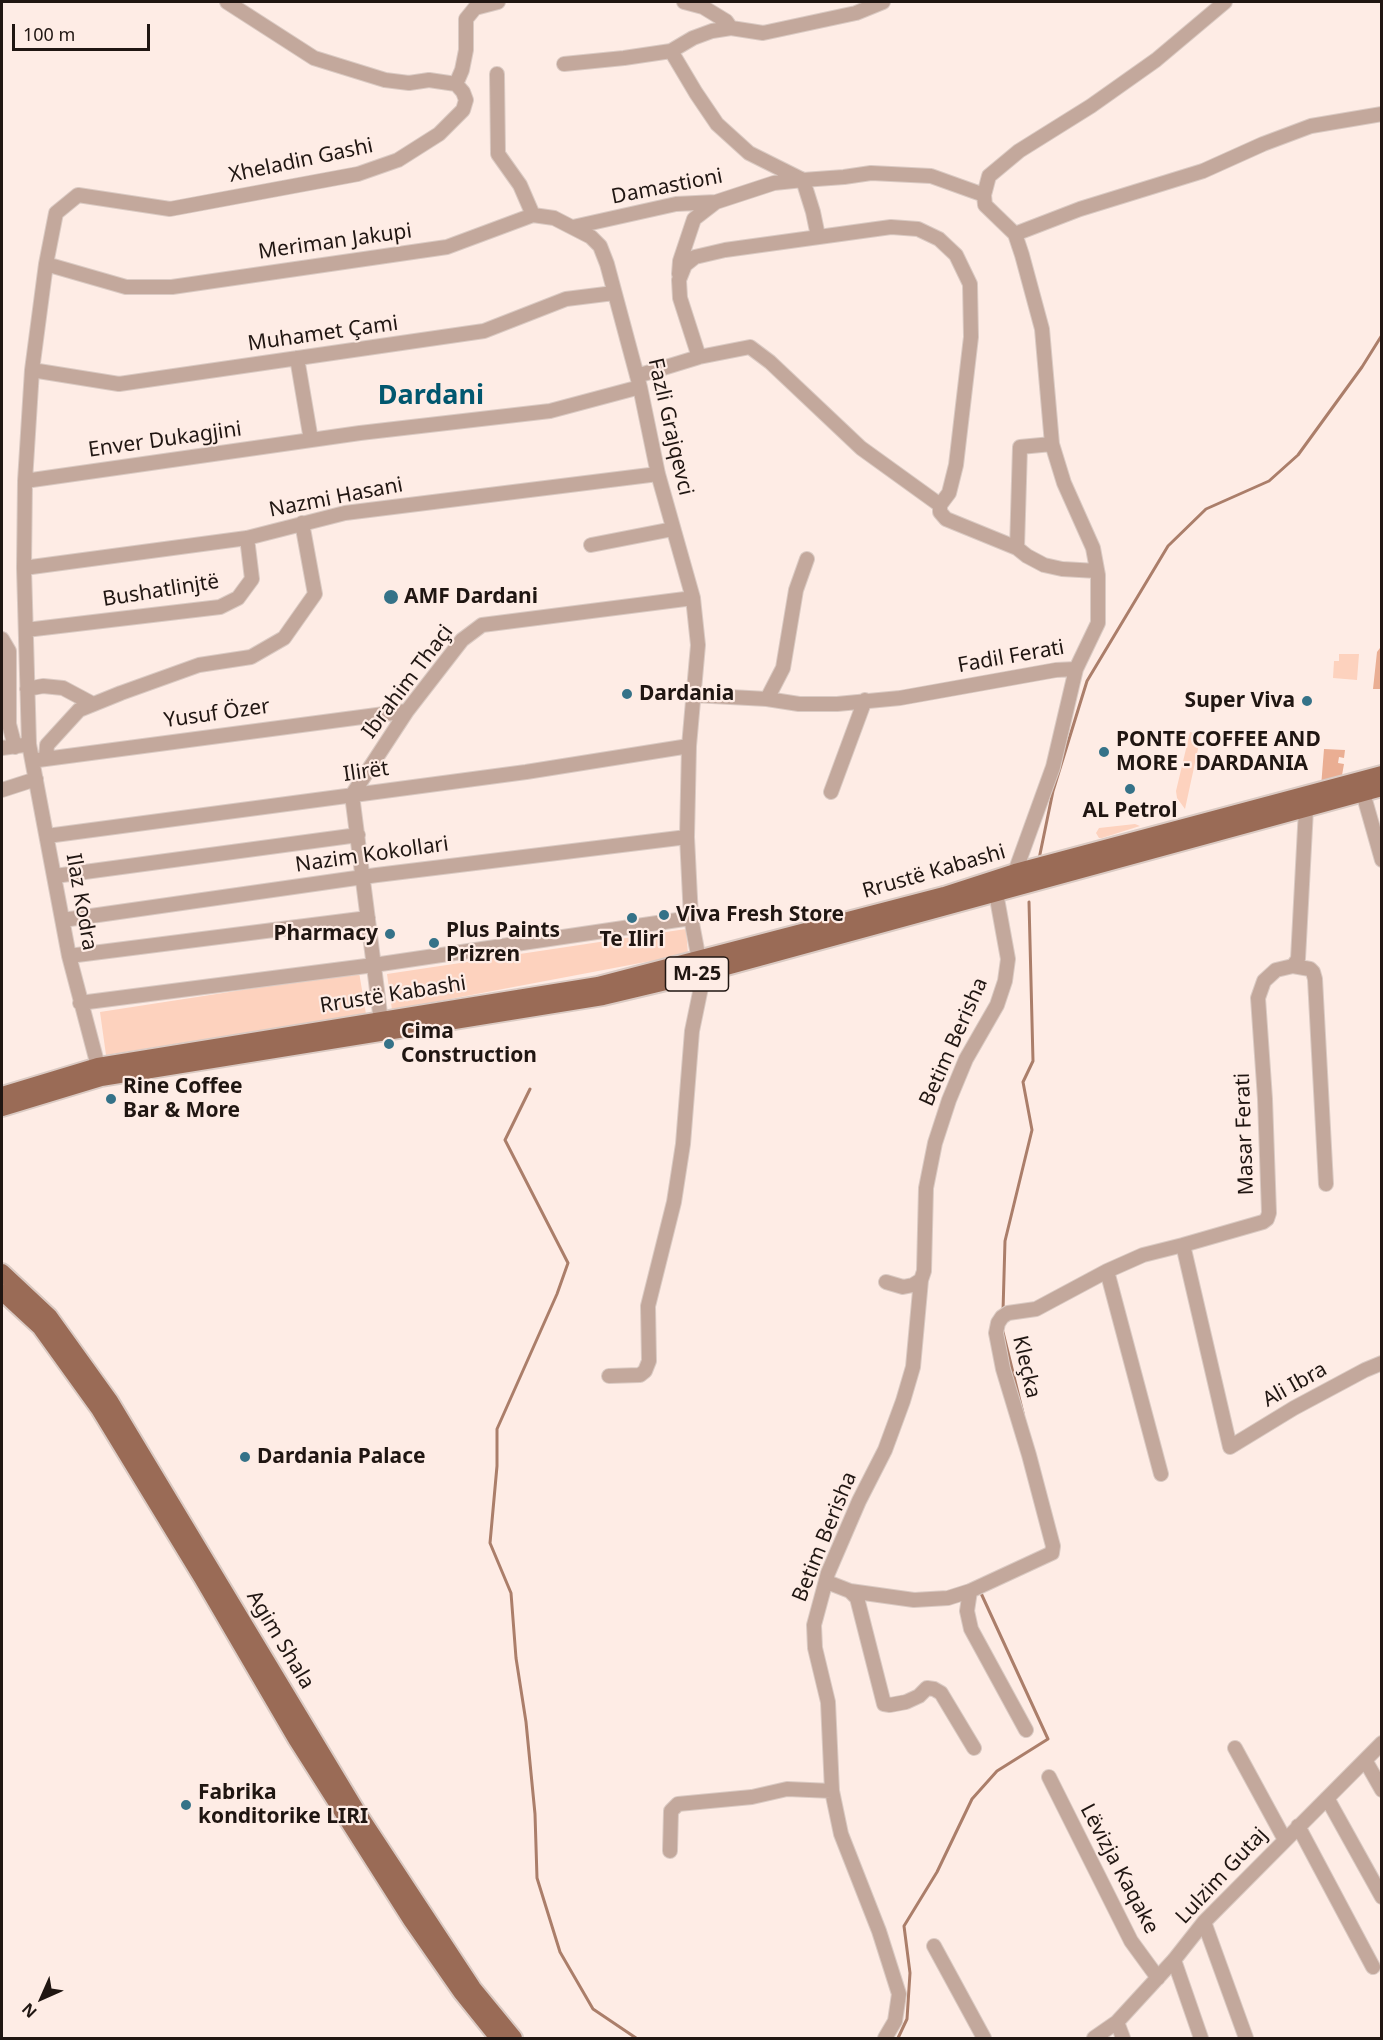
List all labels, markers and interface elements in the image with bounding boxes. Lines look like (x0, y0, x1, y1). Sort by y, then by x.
scale bar (15, 12, 153, 50)
text: 100 m (23, 22, 75, 46)
street label: Xheladin Gashi (227, 133, 375, 189)
street label: Damastioni (609, 164, 725, 210)
street label: Meriman Jakupi (257, 219, 413, 265)
street label: Muhamet Çami (246, 311, 400, 357)
street label: Fazli Grajqevci (642, 356, 698, 498)
district label: Dardani (378, 380, 484, 412)
street label: Enver Dukagjini (87, 417, 243, 463)
street label: Nazmi Hasani (267, 473, 405, 523)
street label: Bushatlinjtë (101, 569, 221, 613)
place label: AMF Dardani (404, 584, 538, 610)
marker: AMF Dardani (382, 588, 400, 606)
street label: Ibrahim Thaçi (357, 620, 459, 744)
street label: Fadil Ferati (956, 635, 1066, 679)
place label: Dardania (639, 681, 734, 707)
marker: Dardania (620, 687, 634, 701)
place label: Super Viva (1185, 688, 1295, 714)
street label: Yusuf Özer (162, 694, 272, 734)
marker: Super Viva (1300, 694, 1314, 708)
place label: PONTE COFFEE AND MORE - DARDANIA (1116, 727, 1321, 777)
marker: PONTE COFFEE AND MORE - DARDANIA (1097, 745, 1111, 759)
street label: Ilirët (342, 756, 390, 788)
marker: AL Petrol (1123, 782, 1137, 796)
place label: AL Petrol (1083, 798, 1177, 824)
street label: Nazim Kokollari (294, 832, 450, 878)
street label: Rrustë Kabashi (860, 840, 1008, 904)
street label: Ilaz Kodra (60, 851, 102, 953)
place label: Viva Fresh Store (676, 902, 844, 928)
marker: Viva Fresh Store (657, 908, 671, 922)
marker: Te Iliri (625, 911, 639, 925)
place label: Plus Paints Prizren (446, 918, 560, 968)
place label: Pharmacy (273, 921, 378, 947)
marker: Pharmacy (383, 927, 397, 941)
place label: Te Iliri (599, 927, 665, 953)
marker: Plus Paints Prizren (427, 936, 441, 950)
road number: M-25 (666, 957, 728, 991)
street label: Rrustë Kabashi (318, 971, 468, 1019)
street label: Betim Berisha (914, 974, 994, 1110)
place label: Cima Construction (401, 1019, 537, 1069)
marker: Cima Construction (382, 1037, 396, 1051)
street label: Masar Ferati (1230, 1072, 1260, 1196)
place label: Rine Coffee Bar & More (123, 1074, 243, 1124)
marker: Rine Coffee Bar & More (104, 1092, 118, 1106)
street label: Kleçka (1007, 1333, 1045, 1401)
street label: Ali Ibra (1258, 1357, 1332, 1413)
place label: Dardania Palace (257, 1444, 426, 1470)
marker: Dardania Palace (238, 1450, 252, 1464)
street label: Betim Berisha (787, 1468, 863, 1606)
street label: Agim Shala (241, 1586, 319, 1694)
place label: Fabrika konditorike LIRI (198, 1780, 368, 1830)
marker: Fabrika konditorike LIRI (179, 1798, 193, 1812)
street label: Lëvizja Kaqake (1074, 1800, 1164, 1938)
street label: Lulzim Gutaj (1171, 1822, 1273, 1930)
north arrow (12, 1968, 72, 2028)
text: N (17, 1998, 42, 2023)

